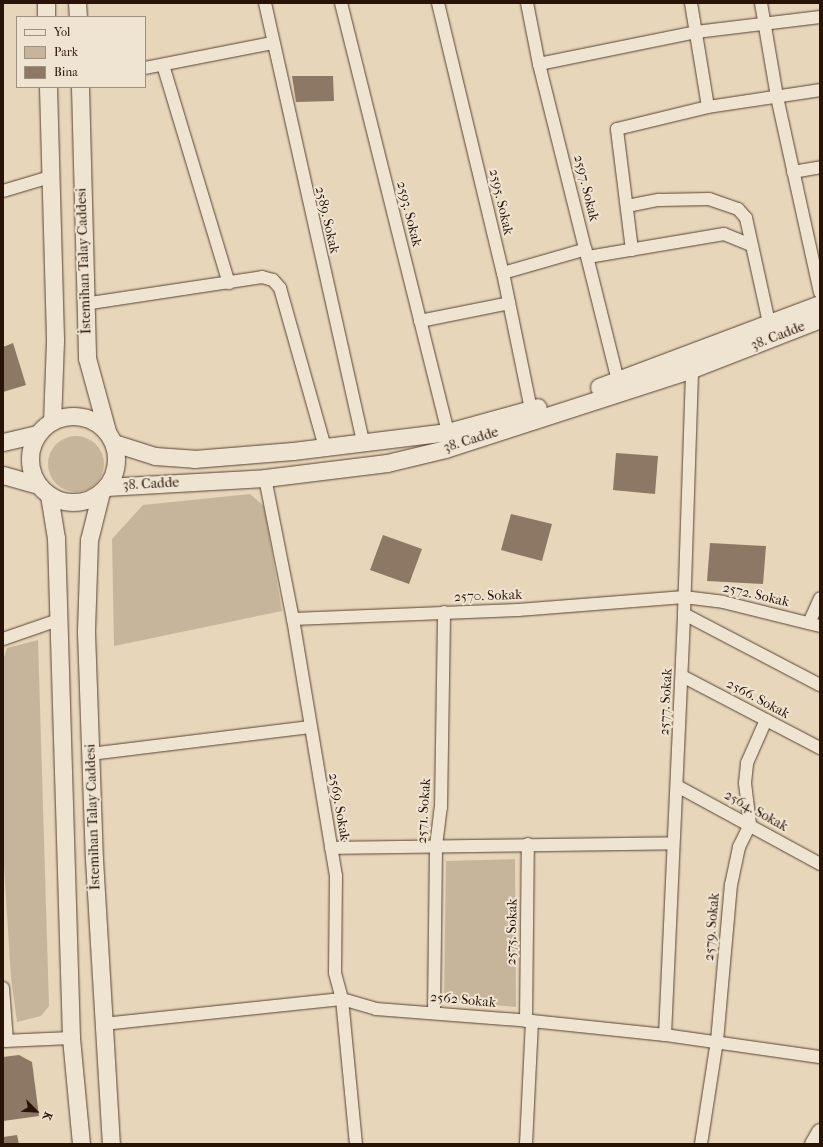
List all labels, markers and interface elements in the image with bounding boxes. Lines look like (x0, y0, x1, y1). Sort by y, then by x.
legend (16, 16, 146, 88)
text: Yol (54, 25, 70, 39)
text: Park (54, 45, 78, 59)
text: Bina (54, 65, 78, 79)
street label: 2597. Sokak (570, 153, 602, 223)
street label: 2595. Sokak (485, 167, 517, 237)
street label: 2593. Sokak (393, 179, 425, 249)
street label: 2589. Sokak (311, 185, 343, 255)
street label: İstemihan Talay Caddesi (73, 188, 95, 334)
street label: 38. Cadde (749, 318, 807, 354)
street label: 38. Cadde (442, 424, 500, 456)
street label: 38. Cadde (122, 474, 180, 494)
street label: 2572. Sokak (721, 579, 791, 611)
street label: 2570. Sokak (453, 586, 523, 606)
street label: 2577. Sokak (656, 668, 676, 736)
street label: 2566. Sokak (724, 675, 792, 723)
street label: İstemihan Talay Caddesi (82, 744, 104, 890)
street label: 2569. Sokak (325, 772, 353, 842)
street label: 2571. Sokak (413, 778, 435, 844)
street label: 2564. Sokak (721, 787, 791, 835)
street label: 2579. Sokak (701, 892, 723, 962)
street label: 2575. Sokak (503, 898, 521, 966)
street label: 2562 Sokak (429, 989, 497, 1011)
north arrow (16, 1091, 56, 1131)
text: K (40, 1110, 55, 1122)

